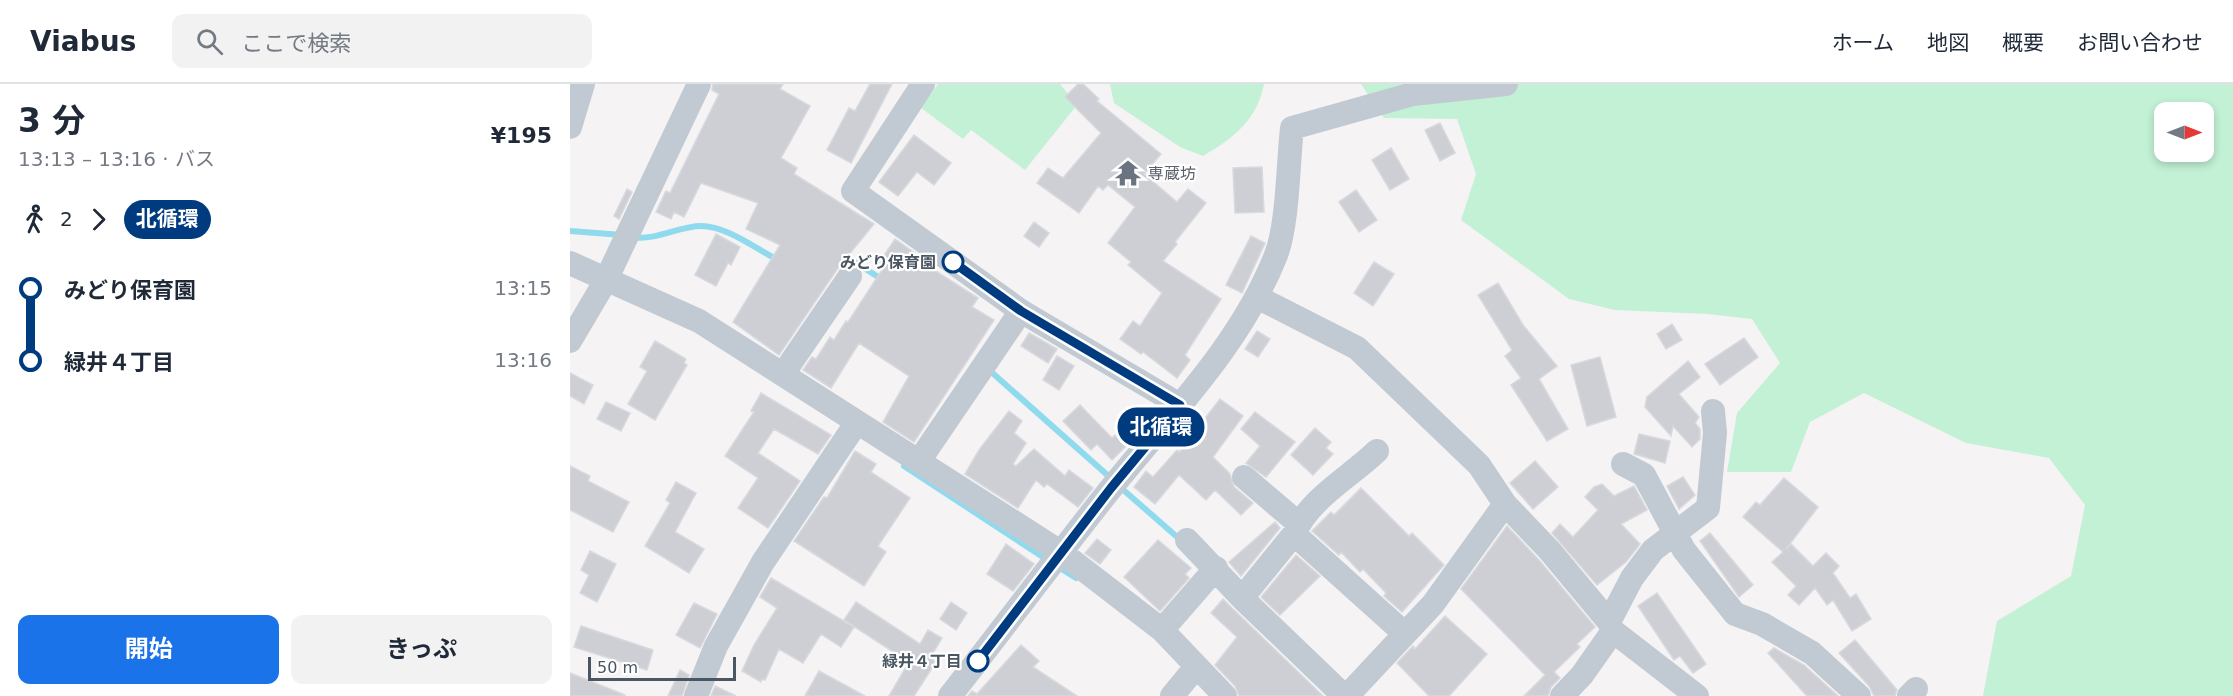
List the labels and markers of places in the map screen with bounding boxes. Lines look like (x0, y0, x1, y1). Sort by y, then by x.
temple icon: 専蔵坊 (1113, 158, 1143, 188)
place label: 専蔵坊 (1148, 164, 1196, 183)
marker: みどり保育園 (942, 251, 964, 273)
place label: みどり保育園 (840, 253, 936, 272)
marker: 緑井４丁目 (967, 650, 989, 672)
place label: 緑井４丁目 (882, 652, 962, 671)

